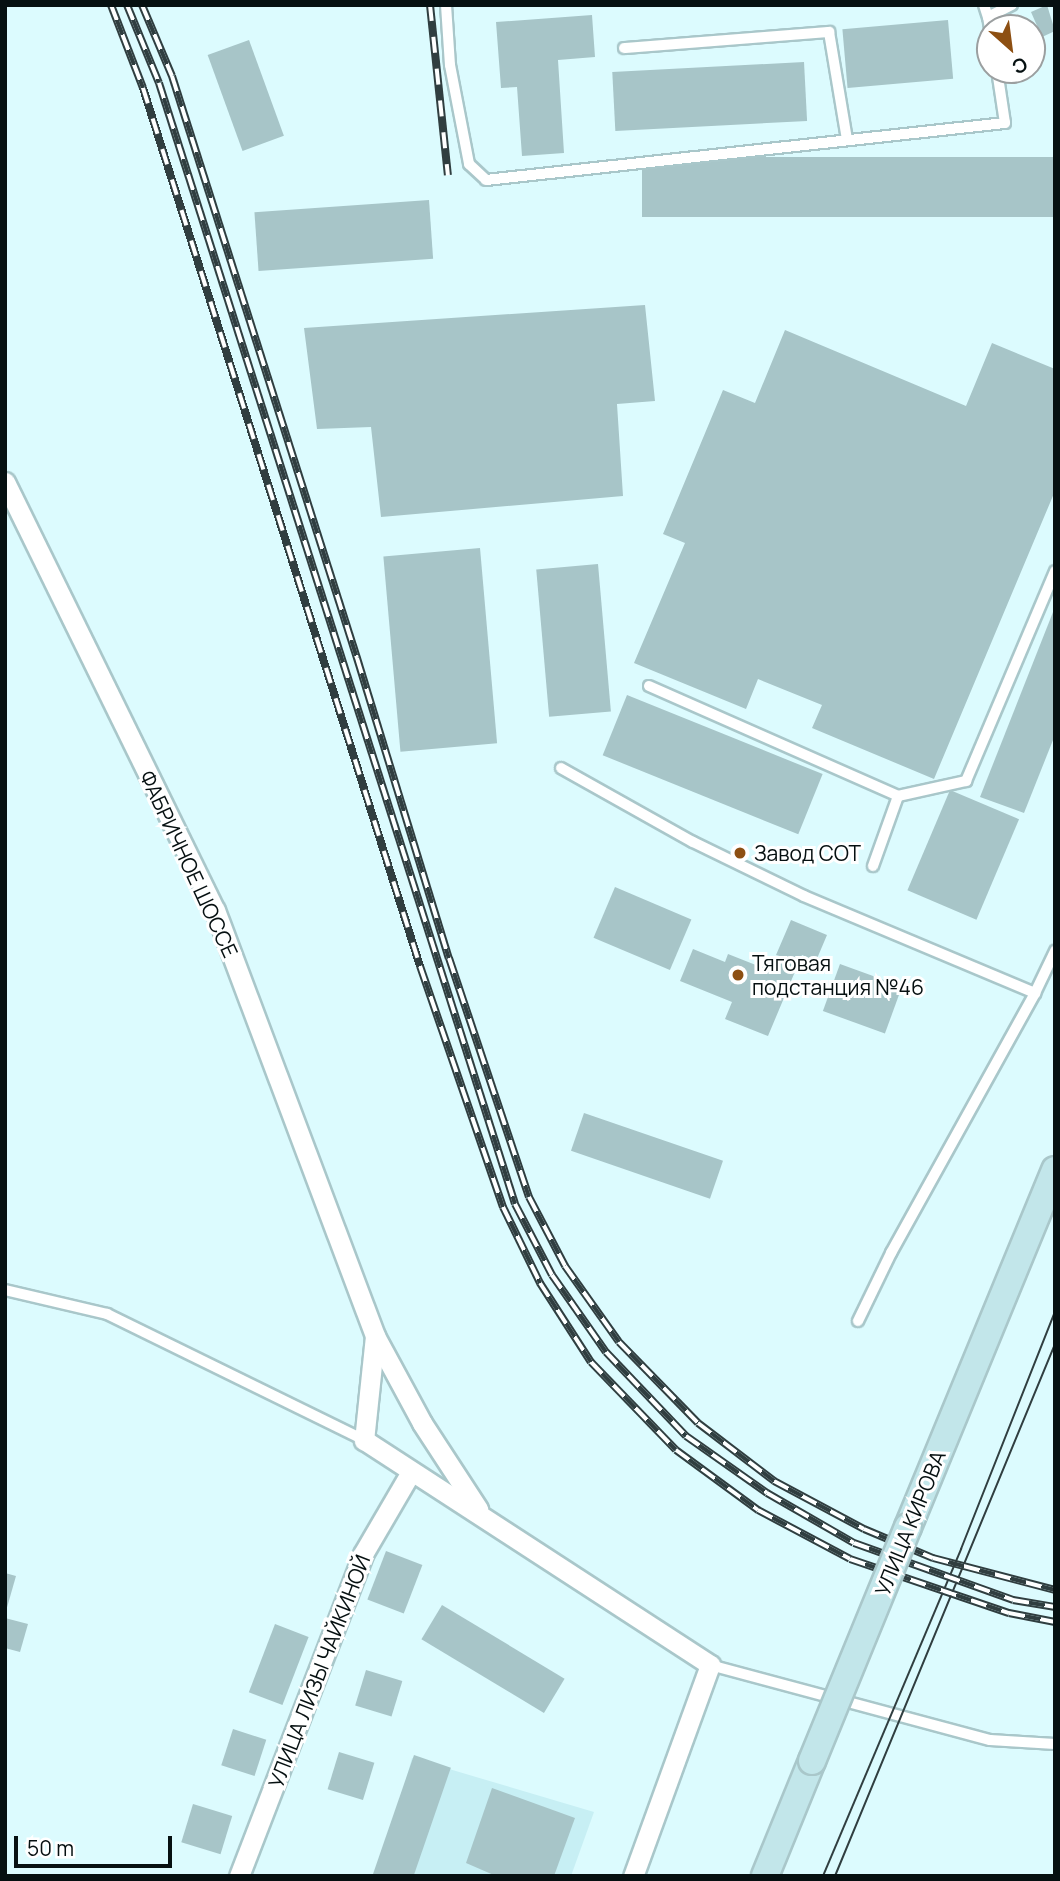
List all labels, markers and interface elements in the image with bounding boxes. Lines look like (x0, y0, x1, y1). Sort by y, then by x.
north arrow (976, 14, 1046, 84)
text: С (1008, 51, 1032, 81)
street label: ФАБРИЧНОЕ ШОССЕ (135, 767, 243, 961)
place label: Завод СОТ (754, 840, 861, 866)
marker: Завод СОТ (732, 845, 748, 861)
place label: Тяговая подстанция №46 (752, 950, 924, 1000)
marker: Тяговая подстанция №46 (730, 967, 746, 983)
street label: УЛИЦА КИРОВА (869, 1447, 951, 1599)
street label: УЛИЦА ЛИЗЫ ЧАЙКИНОЙ (263, 1551, 375, 1791)
scale bar (18, 1822, 175, 1866)
text: 50 m (27, 1834, 74, 1862)

